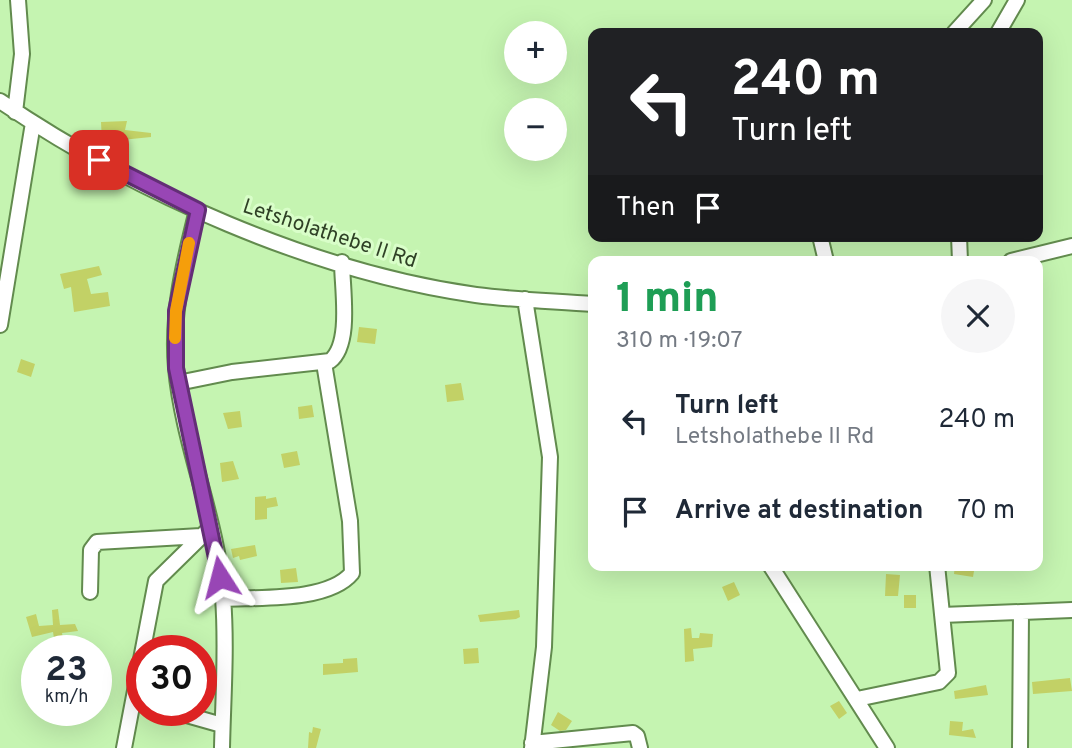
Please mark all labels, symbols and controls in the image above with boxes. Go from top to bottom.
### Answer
map controls [504,21,567,161]
button: + [504,21,567,84]
text: 240 m [731,51,880,113]
icon: left [616,56,707,147]
button: − [504,98,567,161]
text: Turn left [731,112,852,152]
pin [69,130,129,190]
icon: arrive [80,141,118,179]
icon: arrive [689,189,727,227]
text: Then [616,192,675,225]
street label: Letsholathebe II Rd [239,193,420,275]
text: 1 min [616,274,719,327]
button: close [941,279,1015,353]
text: 310 m · 19:07 [616,327,742,356]
text: Turn left [675,390,779,423]
icon: left [616,402,654,440]
text: 240 m [938,404,1015,437]
text: Letsholathebe II Rd [675,423,874,452]
icon: arrive [616,493,654,531]
text: Arrive at destination [675,495,923,528]
text: 70 m [957,495,1015,528]
position arrow [183,540,257,614]
speed limit sign: 30 [126,635,217,726]
text: 23 [45,649,88,693]
text: km/h [45,686,88,709]

